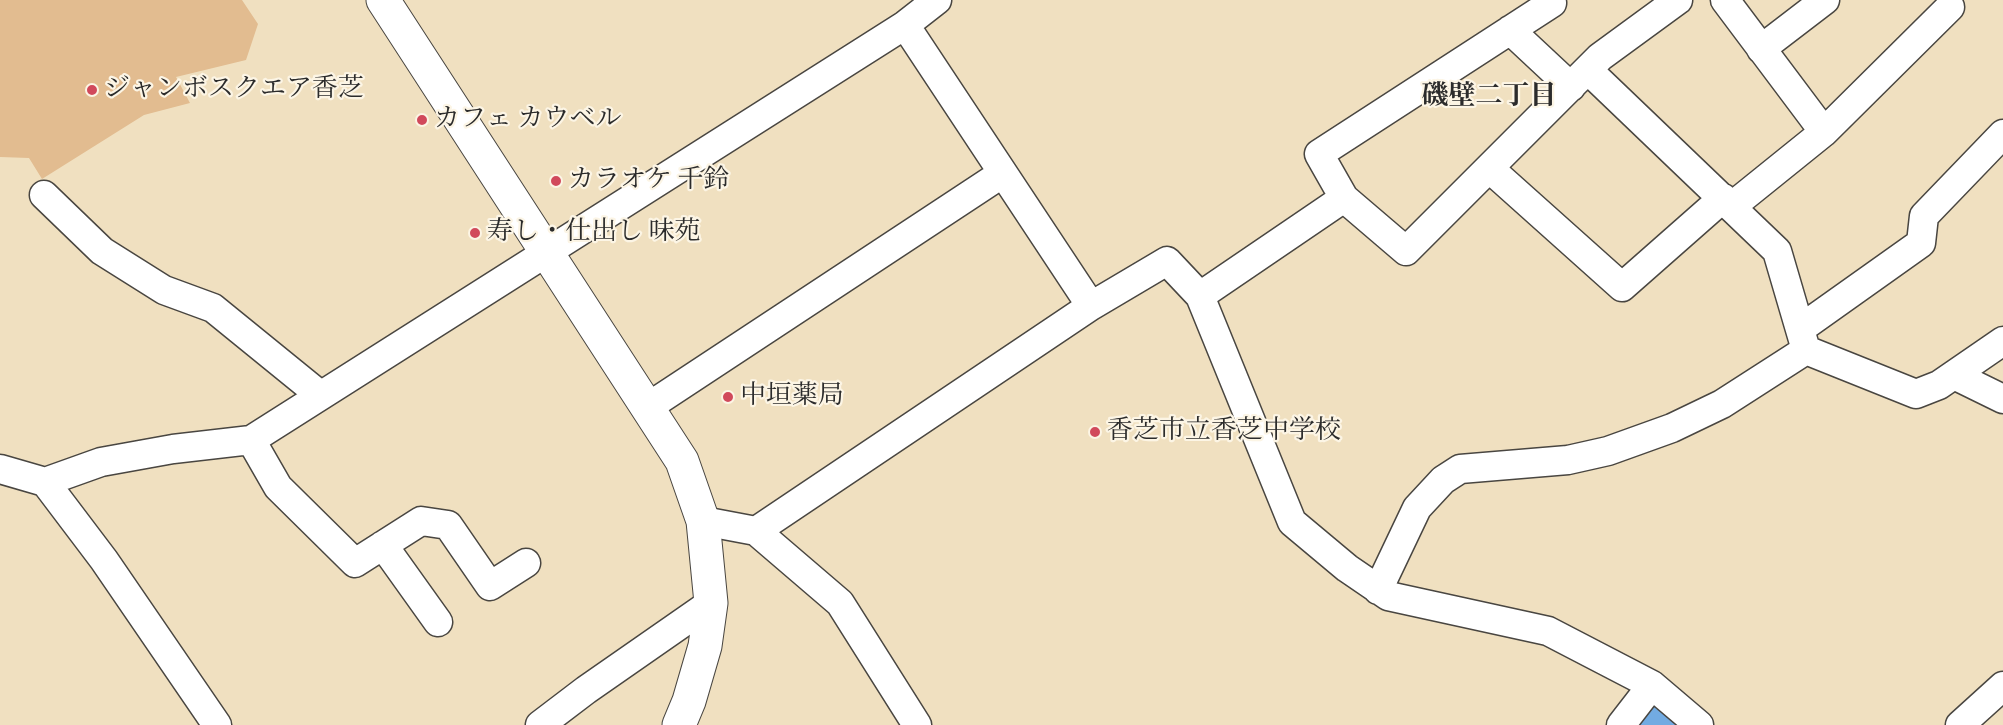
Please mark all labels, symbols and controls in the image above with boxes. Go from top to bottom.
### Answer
place label: ジャンボスクエア香芝 [104,74,364,106]
district label: 磯壁二丁目 [1422,82,1556,114]
marker: ジャンボスクエア香芝 [85,83,99,97]
place label: カフェ カウベル [434,104,621,136]
marker: カフェ カウベル [415,113,429,127]
place label: カラオケ 千鈴 [568,165,729,197]
marker: カラオケ 千鈴 [549,174,563,188]
place label: 寿し・仕出し 味苑 [487,217,700,249]
marker: 寿し・仕出し 味苑 [468,226,482,240]
place label: 中垣薬局 [740,381,844,413]
marker: 中垣薬局 [721,390,735,404]
place label: 香芝市立香芝中学校 [1107,416,1341,448]
marker: 香芝市立香芝中学校 [1088,425,1102,439]

